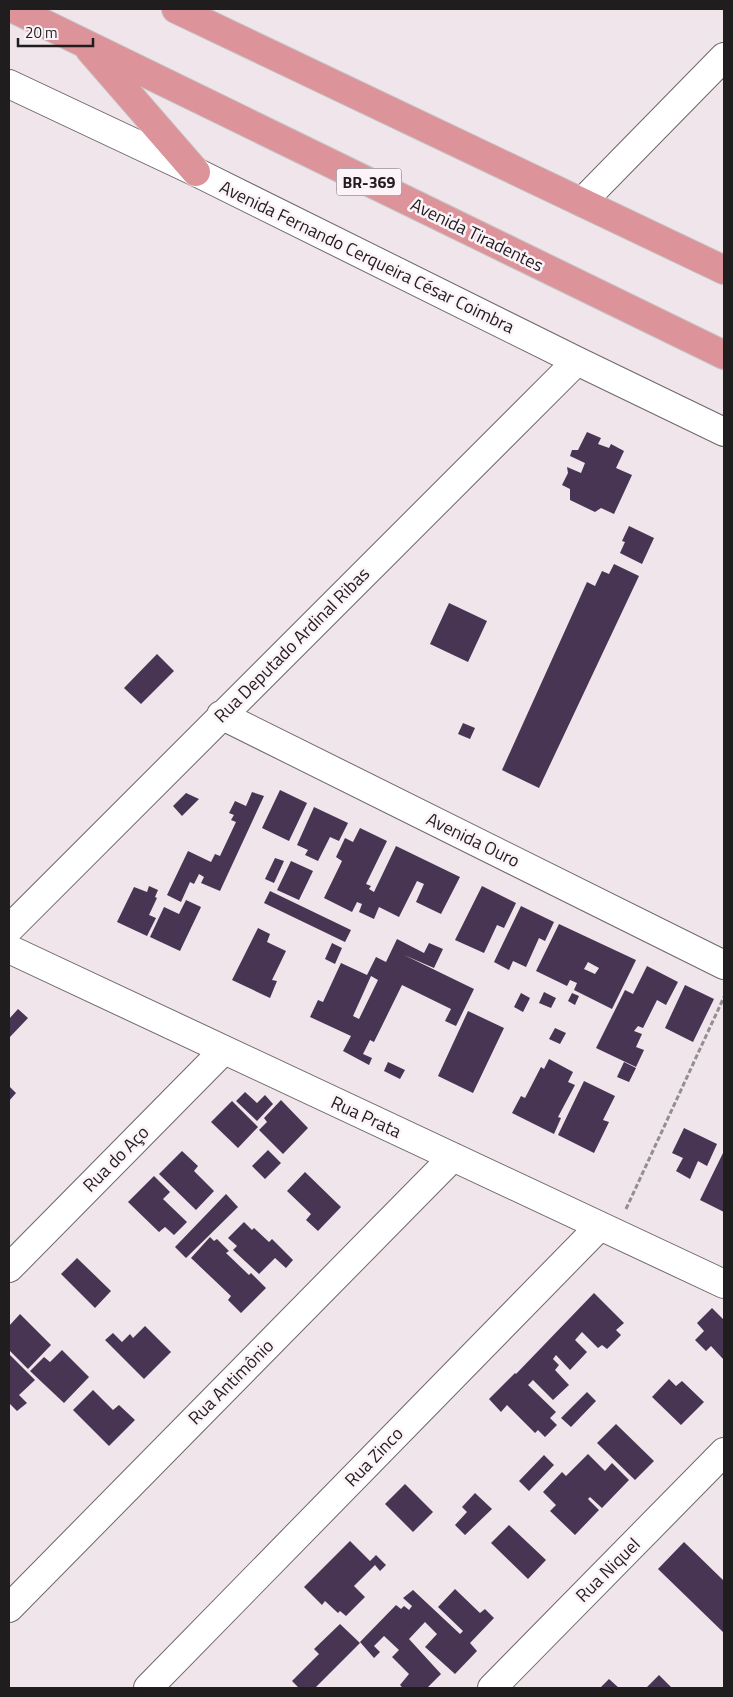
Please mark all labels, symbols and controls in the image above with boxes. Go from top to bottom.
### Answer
scale bar [18,15,92,47]
text: 20 m [25,21,58,44]
road number: BR-369 [336,168,402,196]
street label: Avenida Fernando Cerqueira César Coimbra [215,173,519,340]
street label: Avenida Tiradentes [406,191,548,278]
street label: Rua Deputado Ardinal Ribas [208,561,376,729]
street label: Avenida Ouro [422,805,525,874]
street label: Rua Prata [327,1088,406,1145]
street label: Rua do Aço [76,1119,155,1198]
street label: Rua Antimônio [182,1333,280,1431]
street label: Rua Zinco [338,1421,409,1493]
street label: Rua Niquel [569,1531,646,1608]

